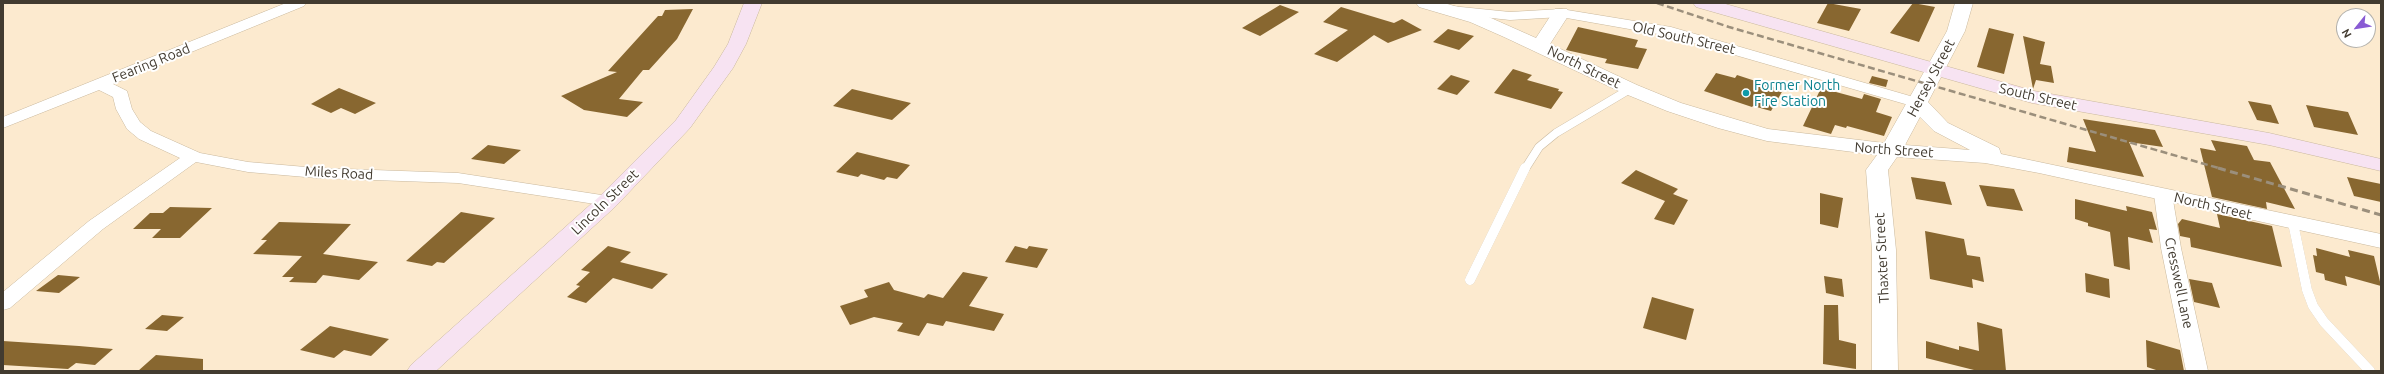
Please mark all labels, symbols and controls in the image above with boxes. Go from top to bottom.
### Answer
north arrow [2336,8,2376,48]
street label: Old South Street [1631,18,1737,58]
text: N [2339,27,2354,40]
street label: Hersey Street [1903,36,1959,120]
street label: Fearing Road [110,40,192,86]
street label: North Street [1545,42,1623,92]
place label: Former North Fire Station [1754,77,1840,110]
street label: South Street [1997,80,2079,114]
marker: Former North Fire Station [1741,88,1751,98]
street label: North Street [1854,139,1934,161]
street label: Miles Road [304,163,374,183]
street label: Lincoln Street [568,166,642,238]
street label: North Street [2172,189,2254,223]
street label: Thaxter Street [1871,212,1893,304]
street label: Cresswell Lane [2161,236,2197,330]

